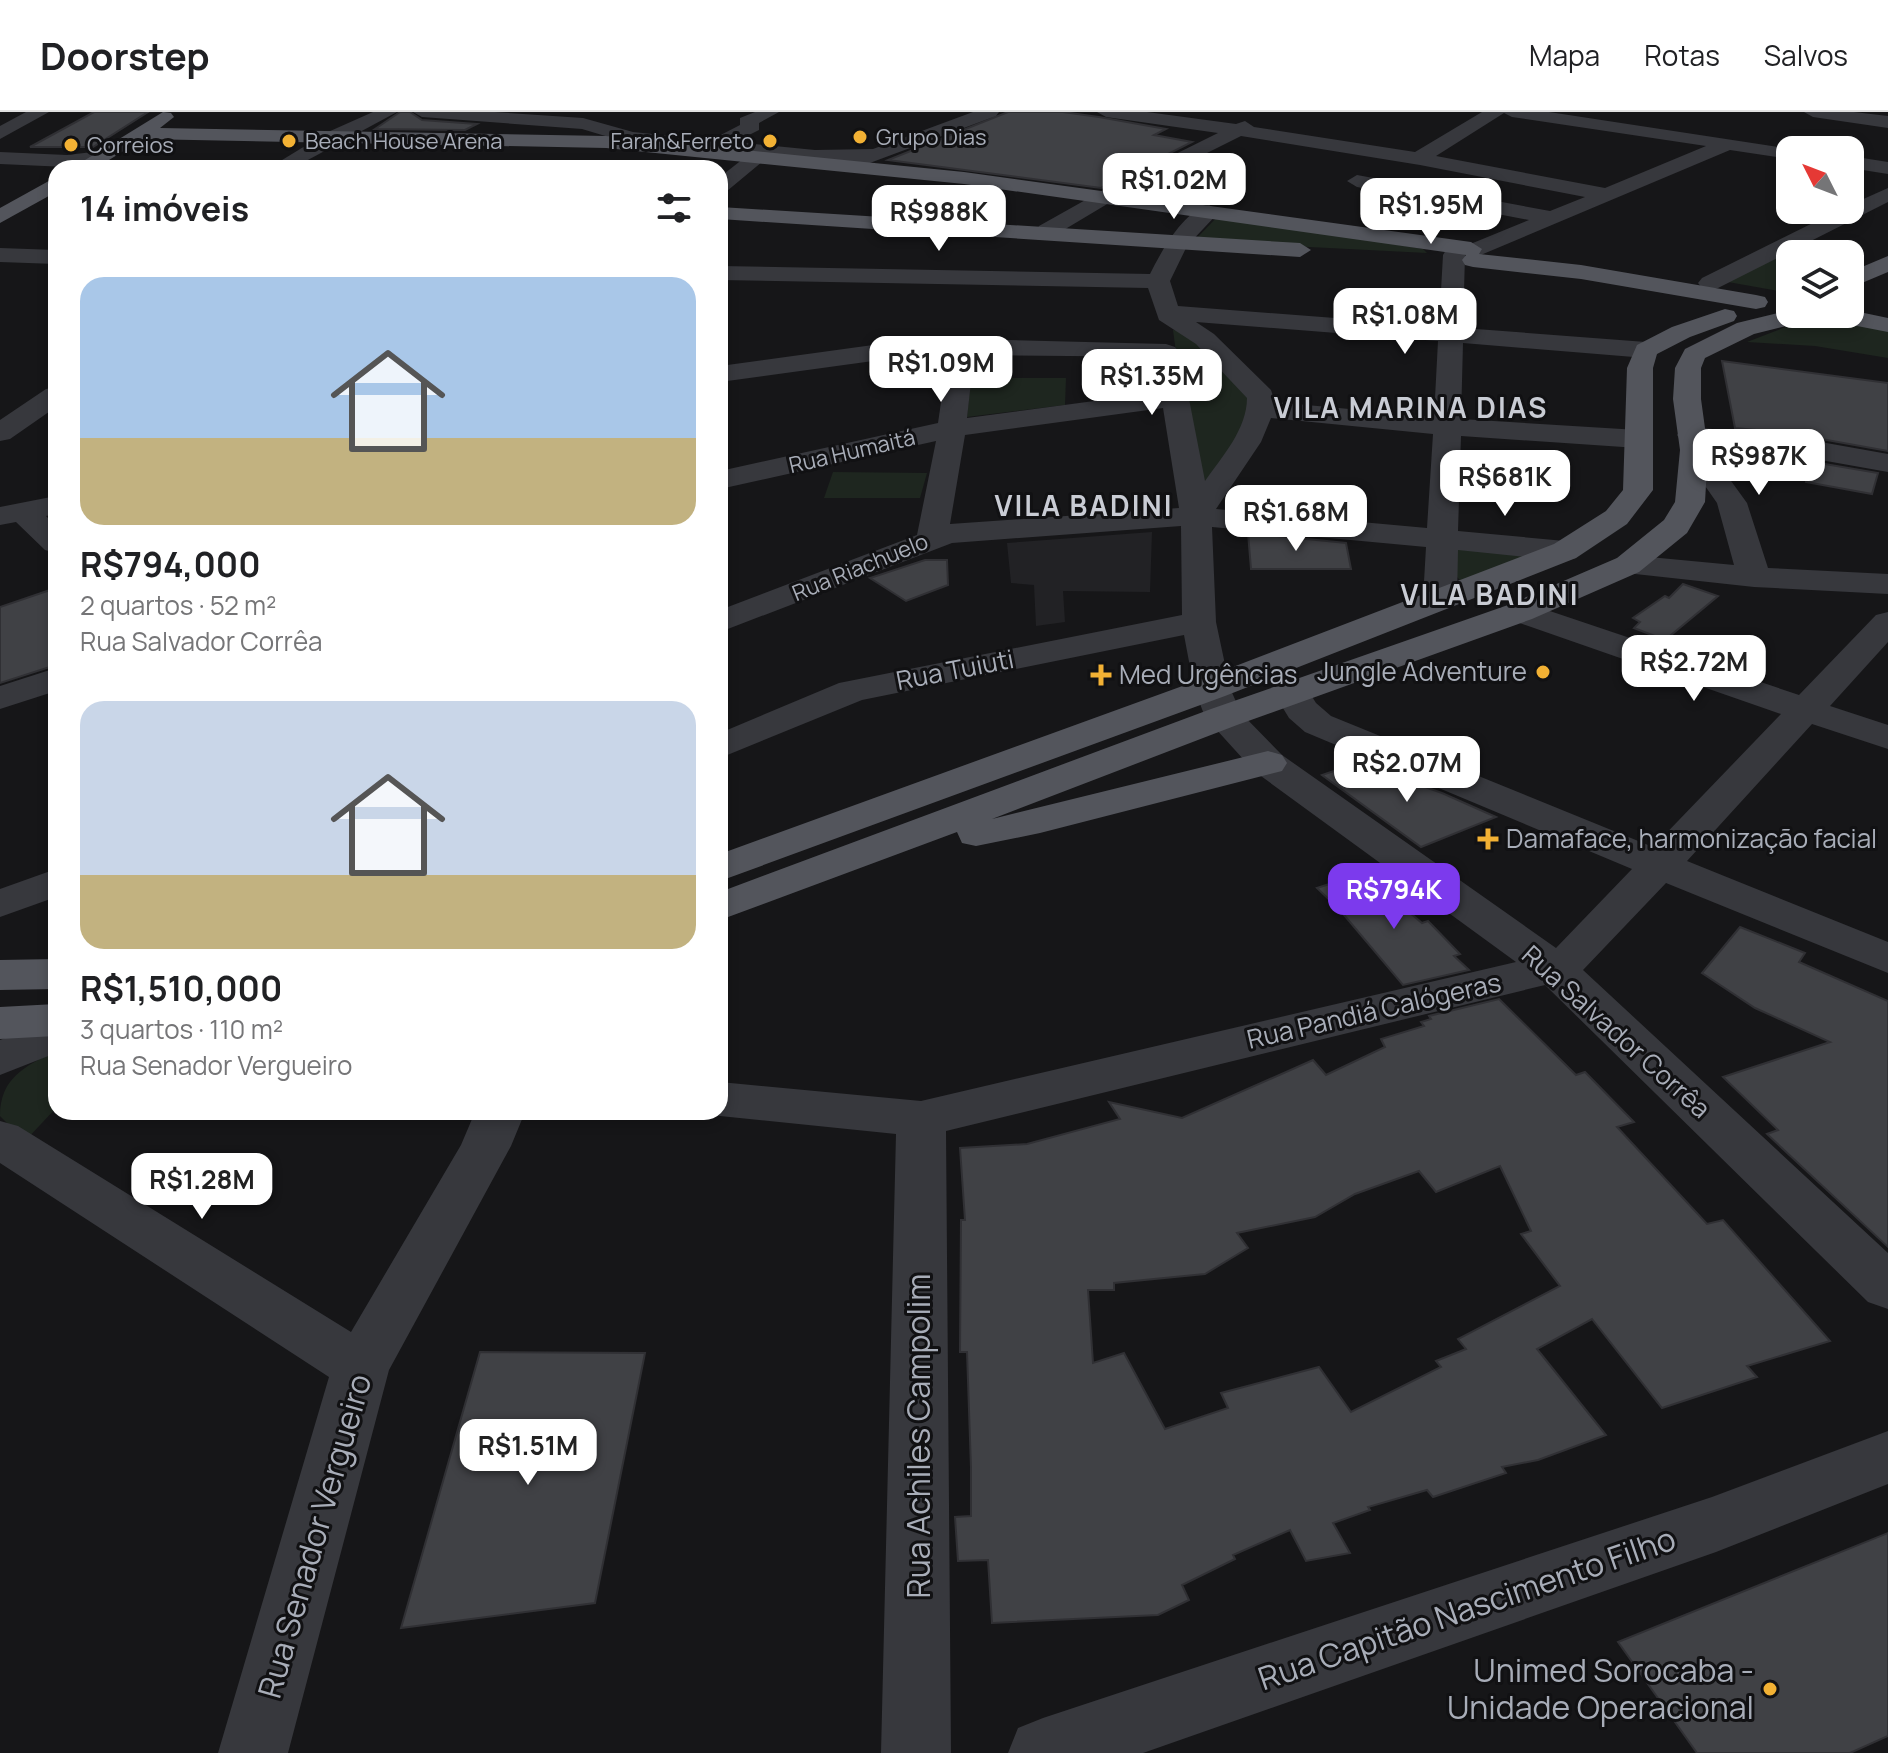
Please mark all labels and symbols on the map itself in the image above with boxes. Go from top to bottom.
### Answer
place label: Grupo Dias [876,122,987,152]
place label: Beach House Arena [305,126,502,156]
place label: Farah&Ferreto [611,126,754,156]
marker: Grupo Dias [851,128,869,146]
place label: Correios [87,130,174,160]
marker: Beach House Arena [280,132,298,150]
marker: Farah&Ferreto [761,132,779,150]
marker: Correios [62,136,80,154]
north arrow [1776,136,1864,224]
pin: R$1.02M [1100,153,1248,221]
pin: R$1.95M [1357,178,1505,246]
pin: R$988K [874,185,1004,253]
pin: R$1.08M [1331,288,1479,356]
pin: R$1.09M [867,336,1015,404]
pin: R$1.35M [1078,349,1226,417]
district label: VILA MARINA DIAS [1274,388,1548,426]
street label: Rua Humaitá [786,422,918,480]
pin: R$987K [1694,429,1824,497]
pin: R$681K [1440,450,1570,518]
pin: R$1.68M [1222,485,1370,553]
district label: VILA BADINI [995,486,1173,524]
street label: Rua Riachuelo [788,526,932,608]
district label: VILA BADINI [1401,575,1579,613]
pin: R$2.72M [1620,635,1768,703]
street label: Rua Tuiuti [893,640,1017,698]
place label: Jungle Adventure [1317,653,1527,689]
place label: Med Urgências [1119,656,1297,692]
marker: Jungle Adventure [1534,663,1552,681]
marker: Med Urgências [1090,664,1112,686]
pin: R$2.07M [1333,736,1481,804]
place label: Damaface, harmonização facial [1506,820,1877,856]
marker: Damaface, harmonização facial [1477,828,1499,850]
pin: R$794K [1329,863,1459,931]
street label: Rua Salvador Corrêa [1515,937,1719,1126]
street label: Rua Pandiá Calógeras [1243,963,1504,1057]
pin: R$1.28M [128,1153,276,1221]
street label: Rua Achiles Campolim [896,1274,940,1598]
street label: Rua Senador Vergueiro [247,1369,381,1703]
pin: R$1.51M [454,1419,602,1487]
street label: Rua Capitão Nascimento Filho [1252,1516,1681,1700]
place label: Unimed Sorocaba - Unidade Operacional [1447,1648,1754,1729]
marker: Unimed Sorocaba - Unidade Operacional [1761,1680,1779,1698]

